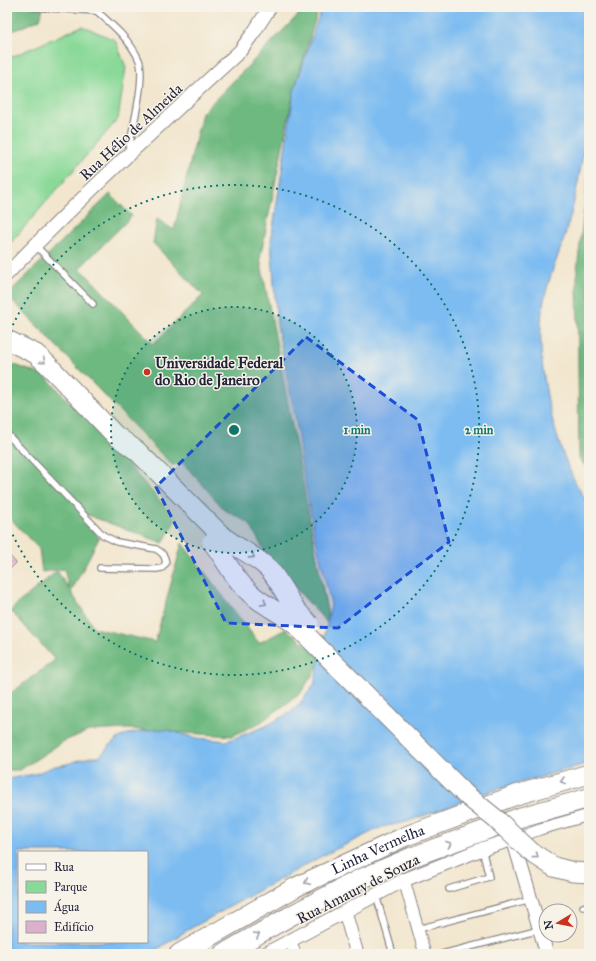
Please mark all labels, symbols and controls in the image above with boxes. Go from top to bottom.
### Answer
street label: Rua Hélio de Almeida [76,79,187,184]
place label: Universidade Federal do Rio de Janeiro [155,354,284,390]
one-way arrow [39,356,46,363]
marker: Universidade Federal do Rio de Janeiro [142,367,152,377]
centre of rings [227,423,241,437]
text: 1 min [343,423,371,437]
text: 2 min [465,423,494,437]
one-way arrow [248,551,255,559]
one-way arrow [260,598,267,605]
one-way arrow [559,776,566,785]
street label: Linha Vermelha [329,821,428,878]
one-way arrow [445,840,452,848]
street label: Rua Amaury de Souza [294,850,423,928]
legend [18,851,148,943]
one-way arrow [531,851,538,858]
text: Rua [54,860,75,874]
one-way arrow [304,877,311,885]
text: Parque [54,880,87,895]
text: Água [53,899,80,915]
north arrow [538,903,578,943]
text: N [541,918,556,930]
text: Edifício [54,920,94,934]
one-way arrow [253,932,260,939]

